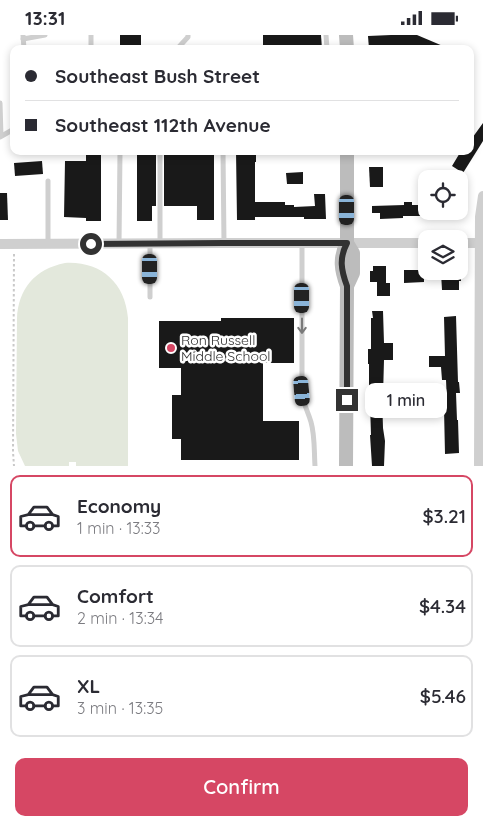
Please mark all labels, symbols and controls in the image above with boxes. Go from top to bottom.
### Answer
text: 13:31 [25,6,65,30]
text: Southeast Bush Street [55,64,260,88]
text: Southeast 112th Avenue [55,113,271,137]
map controls [418,170,468,280]
button: locate [418,170,468,220]
car [339,195,354,225]
button: layers [418,230,468,280]
route start [80,233,102,255]
car [142,254,157,284]
car [294,283,309,313]
one-way arrow [297,318,307,334]
place label: Ron Russell Middle School [181,331,271,365]
marker: Ron Russell Middle School [165,342,177,354]
car [293,375,310,407]
callout: 1 min [364,383,447,417]
route end [336,389,358,411]
text: 1 min [387,390,425,410]
icon: car [17,494,62,539]
text: Economy [77,494,161,518]
text: $3.21 [422,504,466,528]
text: 1 min · 13:33 [77,518,160,538]
icon: car [17,584,62,629]
text: Comfort [77,584,154,608]
text: $4.34 [419,594,466,618]
text: 2 min · 13:34 [77,608,163,628]
icon: car [17,674,62,719]
text: XL [77,674,100,698]
text: $5.46 [420,684,466,708]
text: 3 min · 13:35 [77,698,163,718]
button: Confirm [15,758,468,816]

